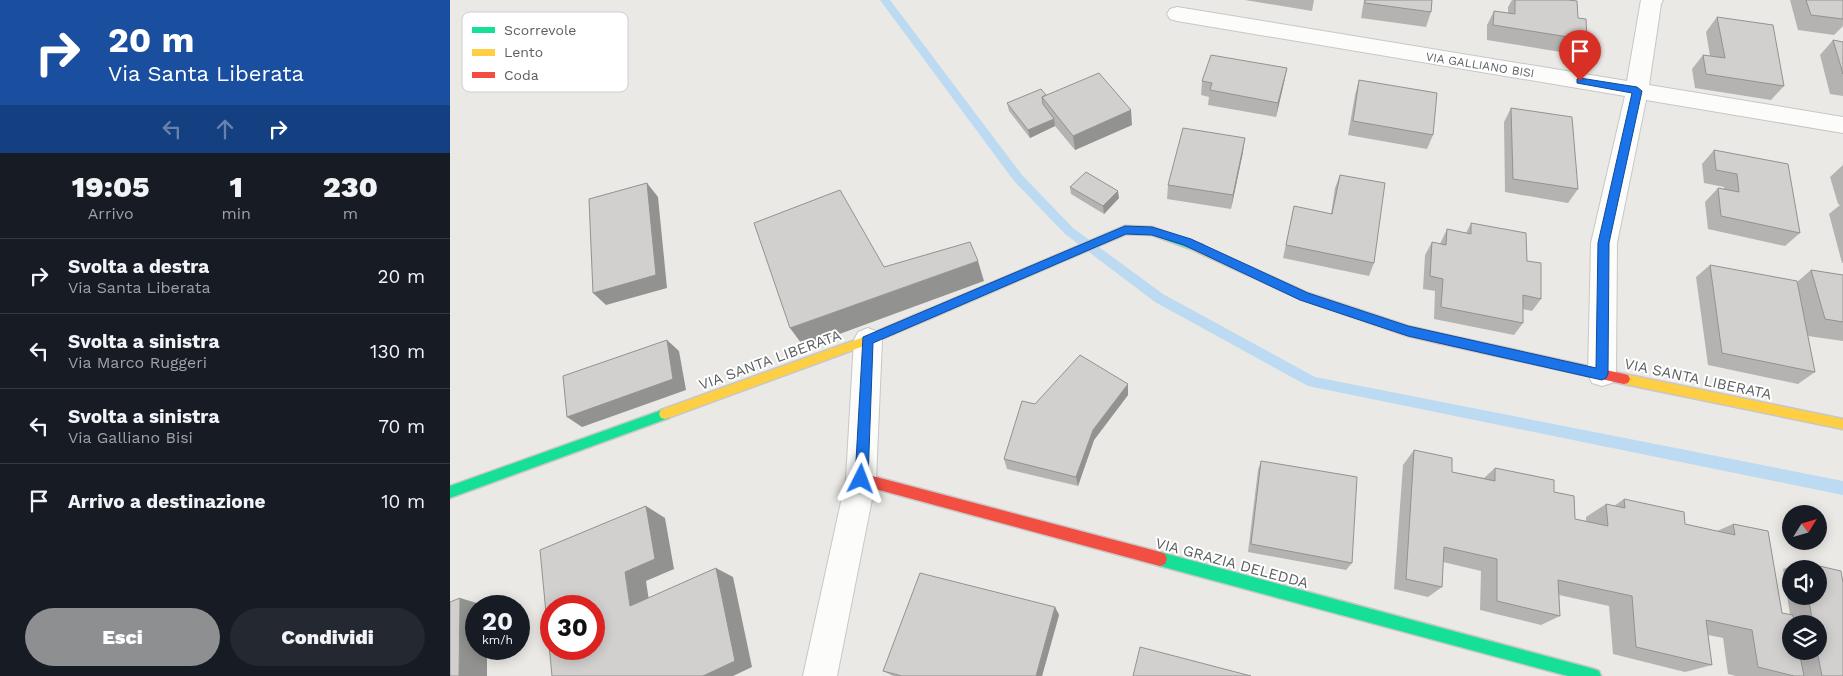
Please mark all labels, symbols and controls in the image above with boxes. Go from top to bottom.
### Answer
legend [462,12,628,92]
text: 20 m [108,19,194,61]
icon: right [25,20,90,85]
text: Scorrevole [504,22,576,38]
pin [1559,30,1601,81]
icon: arrive [1566,37,1594,65]
text: Lento [504,44,543,60]
street label: VIA GALLIANO BISI [1425,49,1535,81]
text: Via Santa Liberata [108,61,304,86]
text: Coda [504,67,539,83]
icon: left [158,115,186,143]
icon: ahead [211,115,239,143]
icon: right [264,115,292,143]
text: 19:05 [72,169,150,204]
text: 1 [229,169,243,204]
text: 230 [323,169,378,204]
text: Arrivo [88,204,134,223]
text: min [221,204,251,223]
text: m [343,204,358,223]
text: Svolta a destra [68,255,209,278]
icon: right [25,262,53,290]
text: 20 m [378,265,425,288]
text: Via Santa Liberata [68,278,210,297]
street label: VIA SANTA LIBERATA [696,326,844,394]
text: Svolta a sinistra [68,330,219,353]
icon: left [25,337,53,365]
text: 130 m [370,340,425,363]
text: Via Marco Ruggeri [68,353,207,372]
street label: VIA SANTA LIBERATA [1623,355,1773,403]
text: Svolta a sinistra [68,405,219,428]
icon: left [25,412,53,440]
text: 70 m [378,415,425,438]
text: Via Galliano Bisi [68,428,193,447]
position arrow [834,452,886,504]
icon: arrive [25,487,53,515]
text: Arrivo a destinazione [68,490,265,513]
text: 10 m [381,490,425,513]
north arrow [1782,505,1828,550]
map controls [1782,505,1827,660]
street label: VIA GRAZIA DELEDDA [1153,534,1311,592]
button: sound [1782,560,1827,605]
speed limit sign: 30 [540,595,605,660]
text: 20 [482,607,513,636]
button: Esci [25,608,220,666]
button: Condividi [230,608,425,666]
button: layers [1782,615,1827,660]
text: km/h [482,633,513,647]

